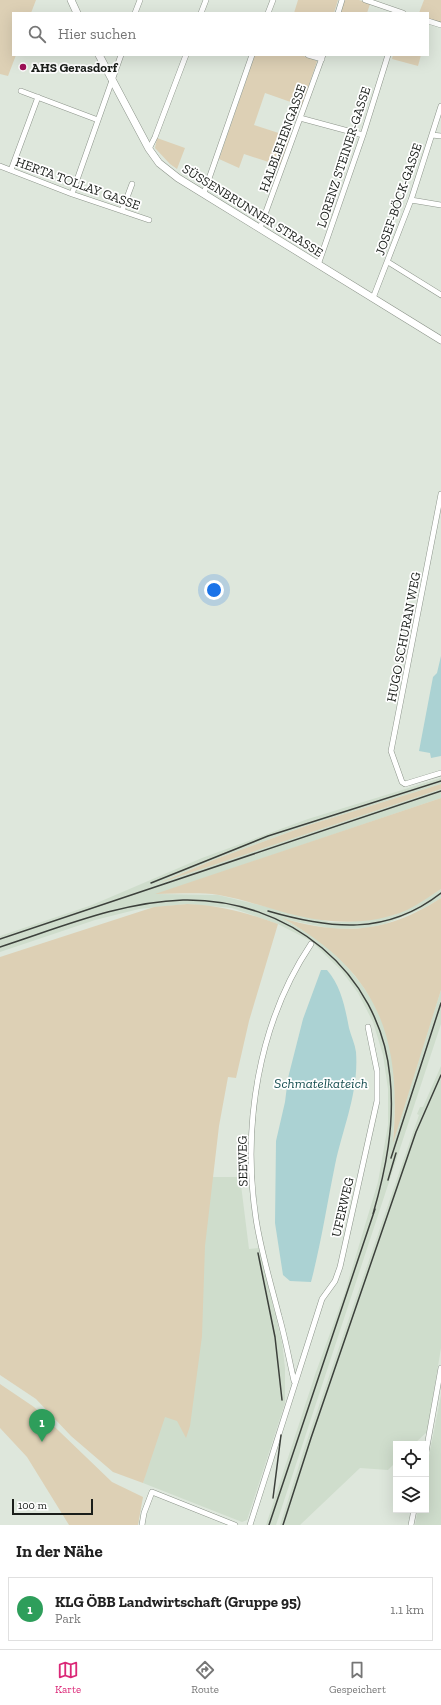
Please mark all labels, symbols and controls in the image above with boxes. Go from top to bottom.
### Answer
search box [12,12,429,56]
icon: search [26,23,48,45]
text: Hier suchen [58,25,136,43]
place label: AHS Gerasdorf [31,60,119,75]
marker: AHS Gerasdorf [18,62,28,72]
street label: HALBLEHENGASSE [256,82,309,194]
street label: LORENZ STEINER-GASSE [314,84,373,230]
street label: JOSEF-BÖCK-GASSE [372,141,425,257]
street label: HERTA TOLLAY GASSE [13,154,143,213]
street label: SÜSSENBRUNNER STRASSE [180,161,326,260]
street label: HUGO SCHURAN WEG [384,571,423,703]
your location [204,580,224,600]
water label: Schmatelkateich [274,1075,368,1092]
street label: SEEWEG [235,1135,250,1187]
street label: UFERWEG [328,1176,357,1238]
pin: 1 [29,1409,55,1442]
map controls [393,1441,429,1513]
button: locate [393,1441,429,1477]
button: layers [393,1477,429,1513]
scale bar [12,1497,93,1516]
text: 100 m [18,1499,47,1512]
text: In der Nähe [16,1541,103,1561]
text: KLG ÖBB Landwirtschaft (Gruppe 95) [55,1593,301,1611]
text: 1 [27,1602,33,1617]
text: 1.1 km [390,1602,424,1617]
text: Park [55,1611,81,1626]
tab: Karte [55,1659,81,1696]
tab: Route [191,1659,219,1696]
tab: Gespeichert [329,1659,386,1696]

